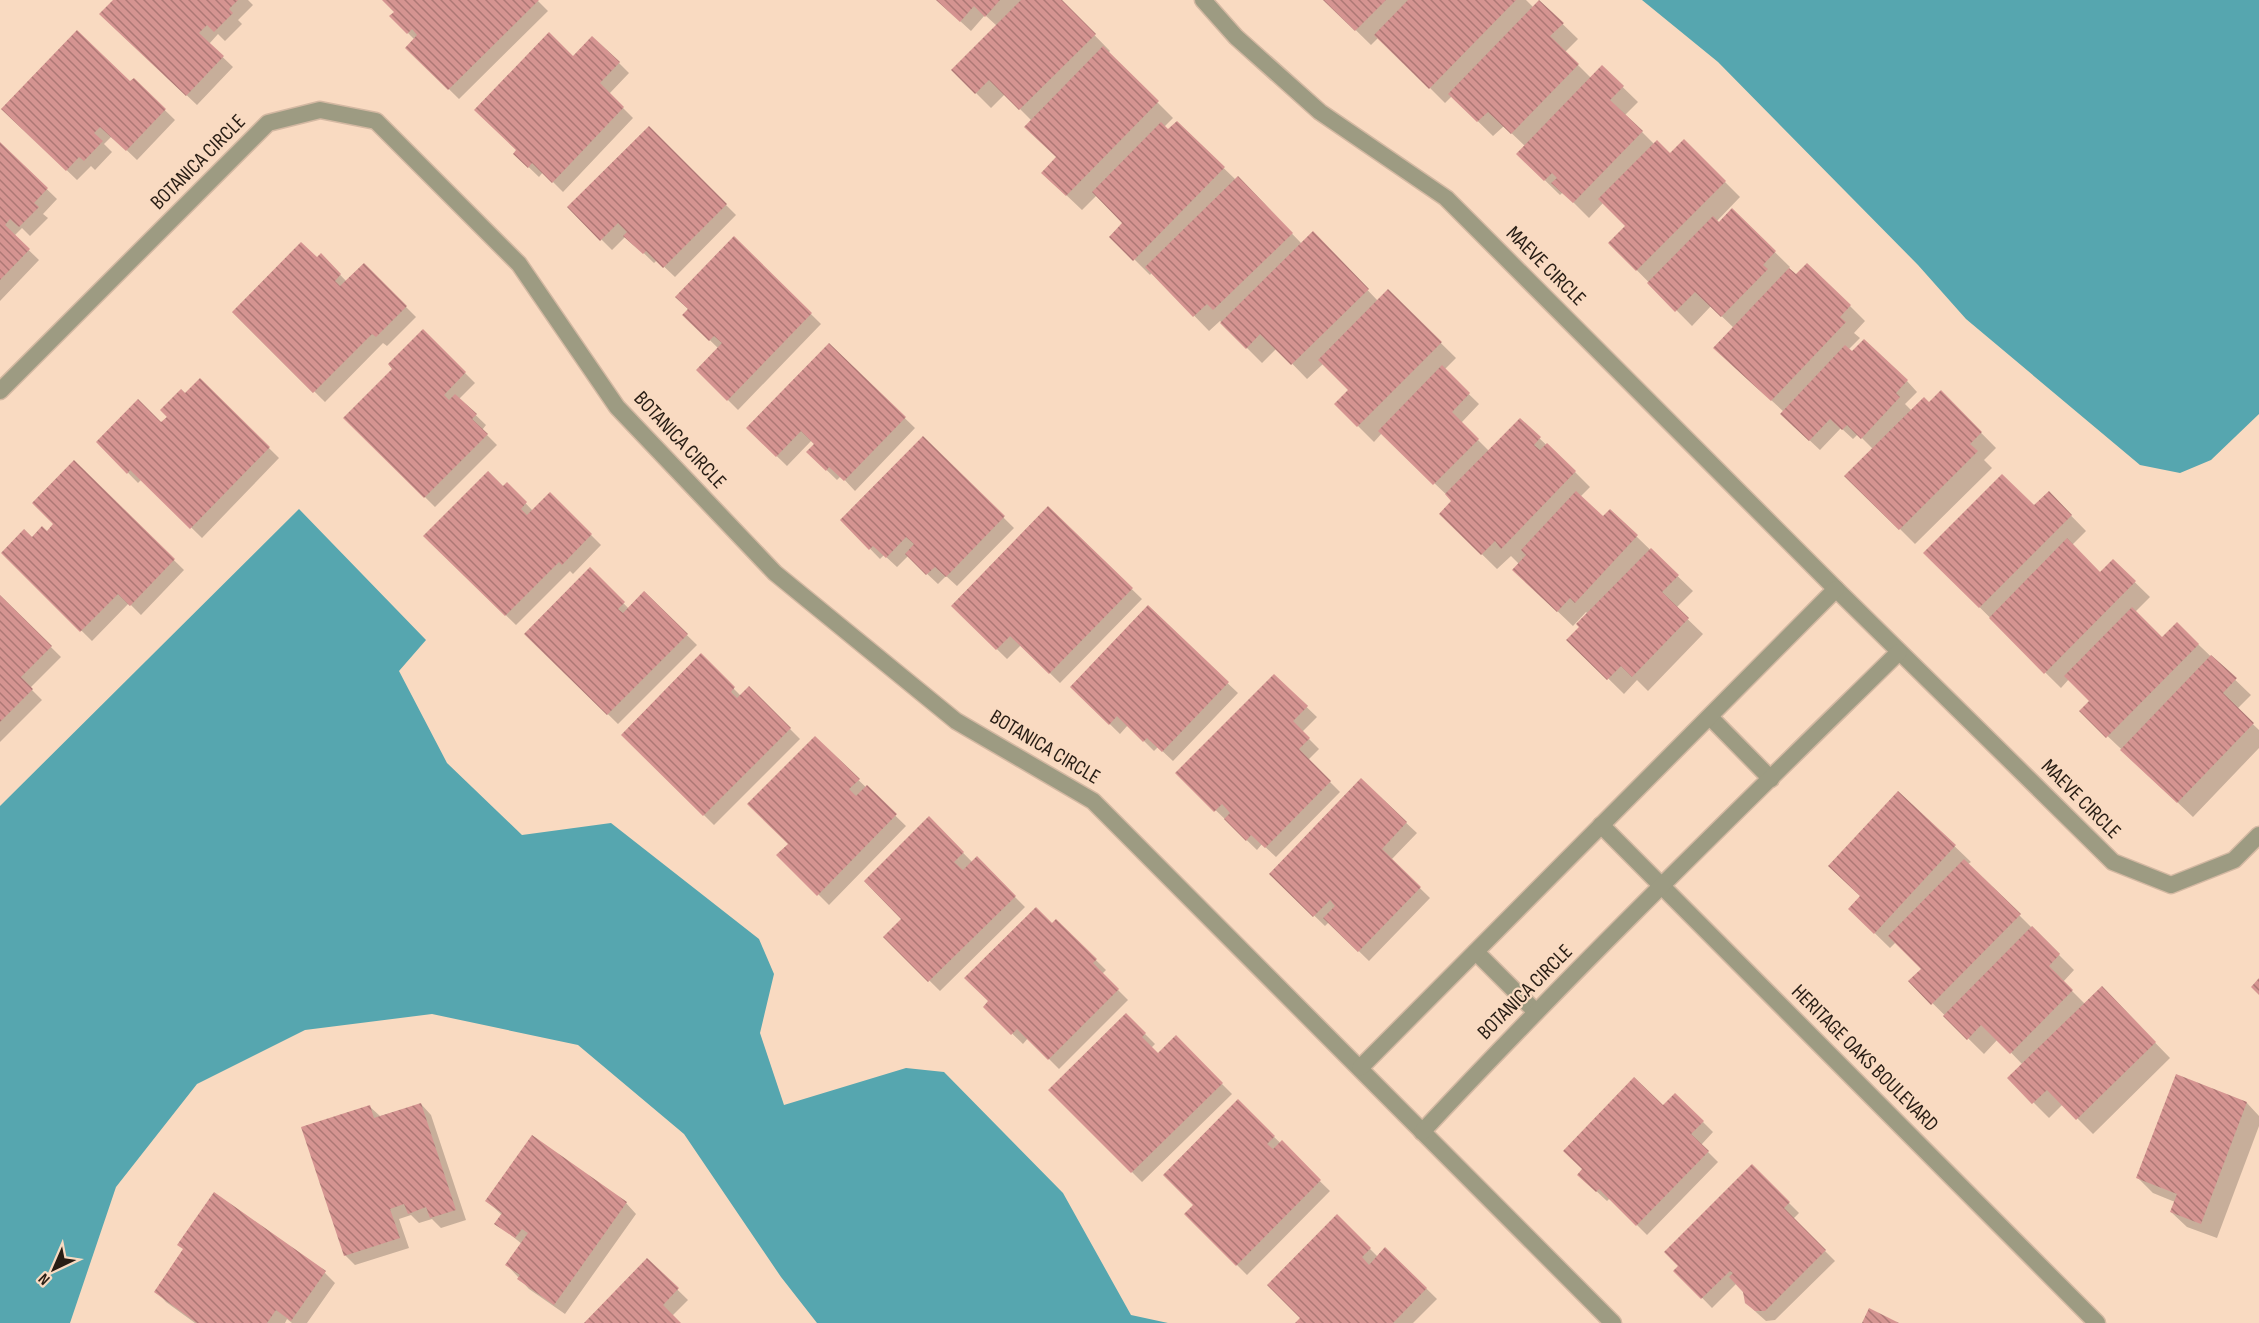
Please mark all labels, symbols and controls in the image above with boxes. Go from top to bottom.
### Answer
street label: BOTANICA CIRCLE [145,109,251,215]
street label: MAEVE CIRCLE [1501,221,1591,311]
street label: BOTANICA CIRCLE [629,386,731,494]
street label: BOTANICA CIRCLE [985,704,1105,790]
street label: MAEVE CIRCLE [2036,754,2126,844]
street label: BOTANICA CIRCLE [1472,939,1578,1045]
street label: HERITAGE OAKS BOULEVARD [1786,979,1944,1137]
north arrow [24,1239,84,1299]
text: N [35,1269,54,1289]

